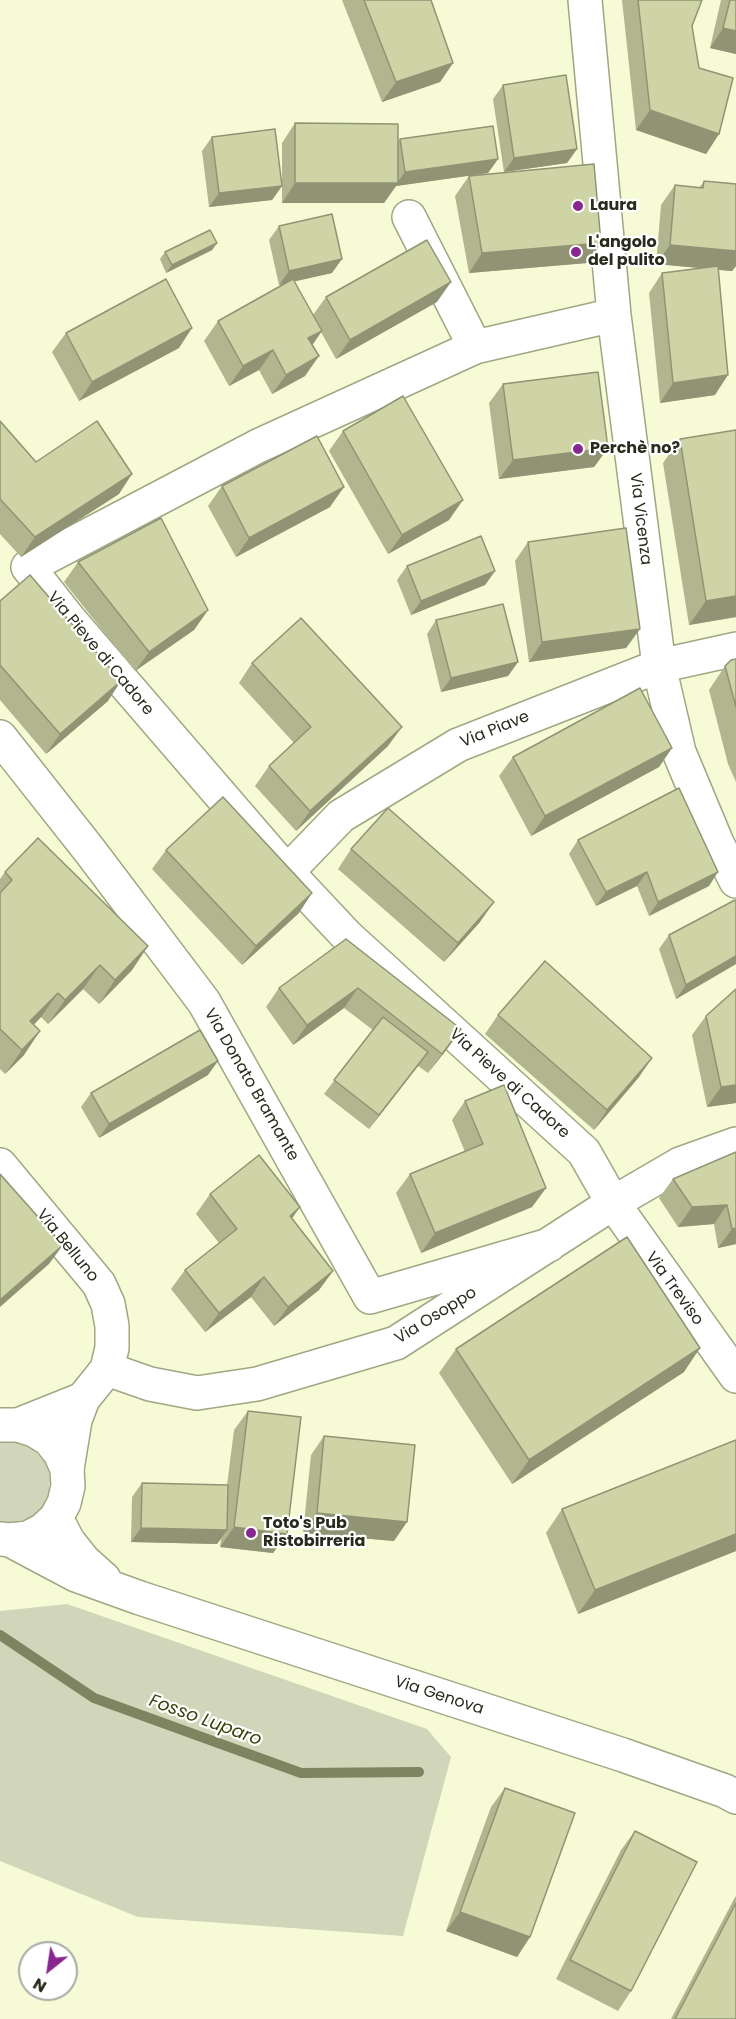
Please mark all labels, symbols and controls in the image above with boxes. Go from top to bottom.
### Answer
place label: Laura [590,196,637,216]
marker: Laura [571,199,585,213]
place label: L'angolo del pulito [588,233,665,271]
marker: L'angolo del pulito [569,245,583,259]
place label: Perchè no? [590,439,680,459]
marker: Perchè no? [571,442,585,456]
street label: Via Vicenza [625,472,655,566]
street label: Via Pieve di Cadore [43,588,157,720]
street label: Via Piave [458,707,532,753]
street label: Via Donato Bramante [200,1005,302,1165]
street label: Via Pieve di Cadore [445,1025,573,1143]
street label: Via Belluno [32,1206,102,1286]
street label: Via Treviso [641,1249,707,1329]
street label: Via Osoppo [392,1283,480,1349]
place label: Toto's Pub Ristobirreria [263,1514,365,1552]
marker: Toto's Pub Ristobirreria [244,1526,258,1540]
street label: Via Genova [392,1673,486,1719]
water label: Fosso Luparo [146,1691,264,1751]
north arrow [18,1941,78,2001]
text: N [29,1972,51,1998]

